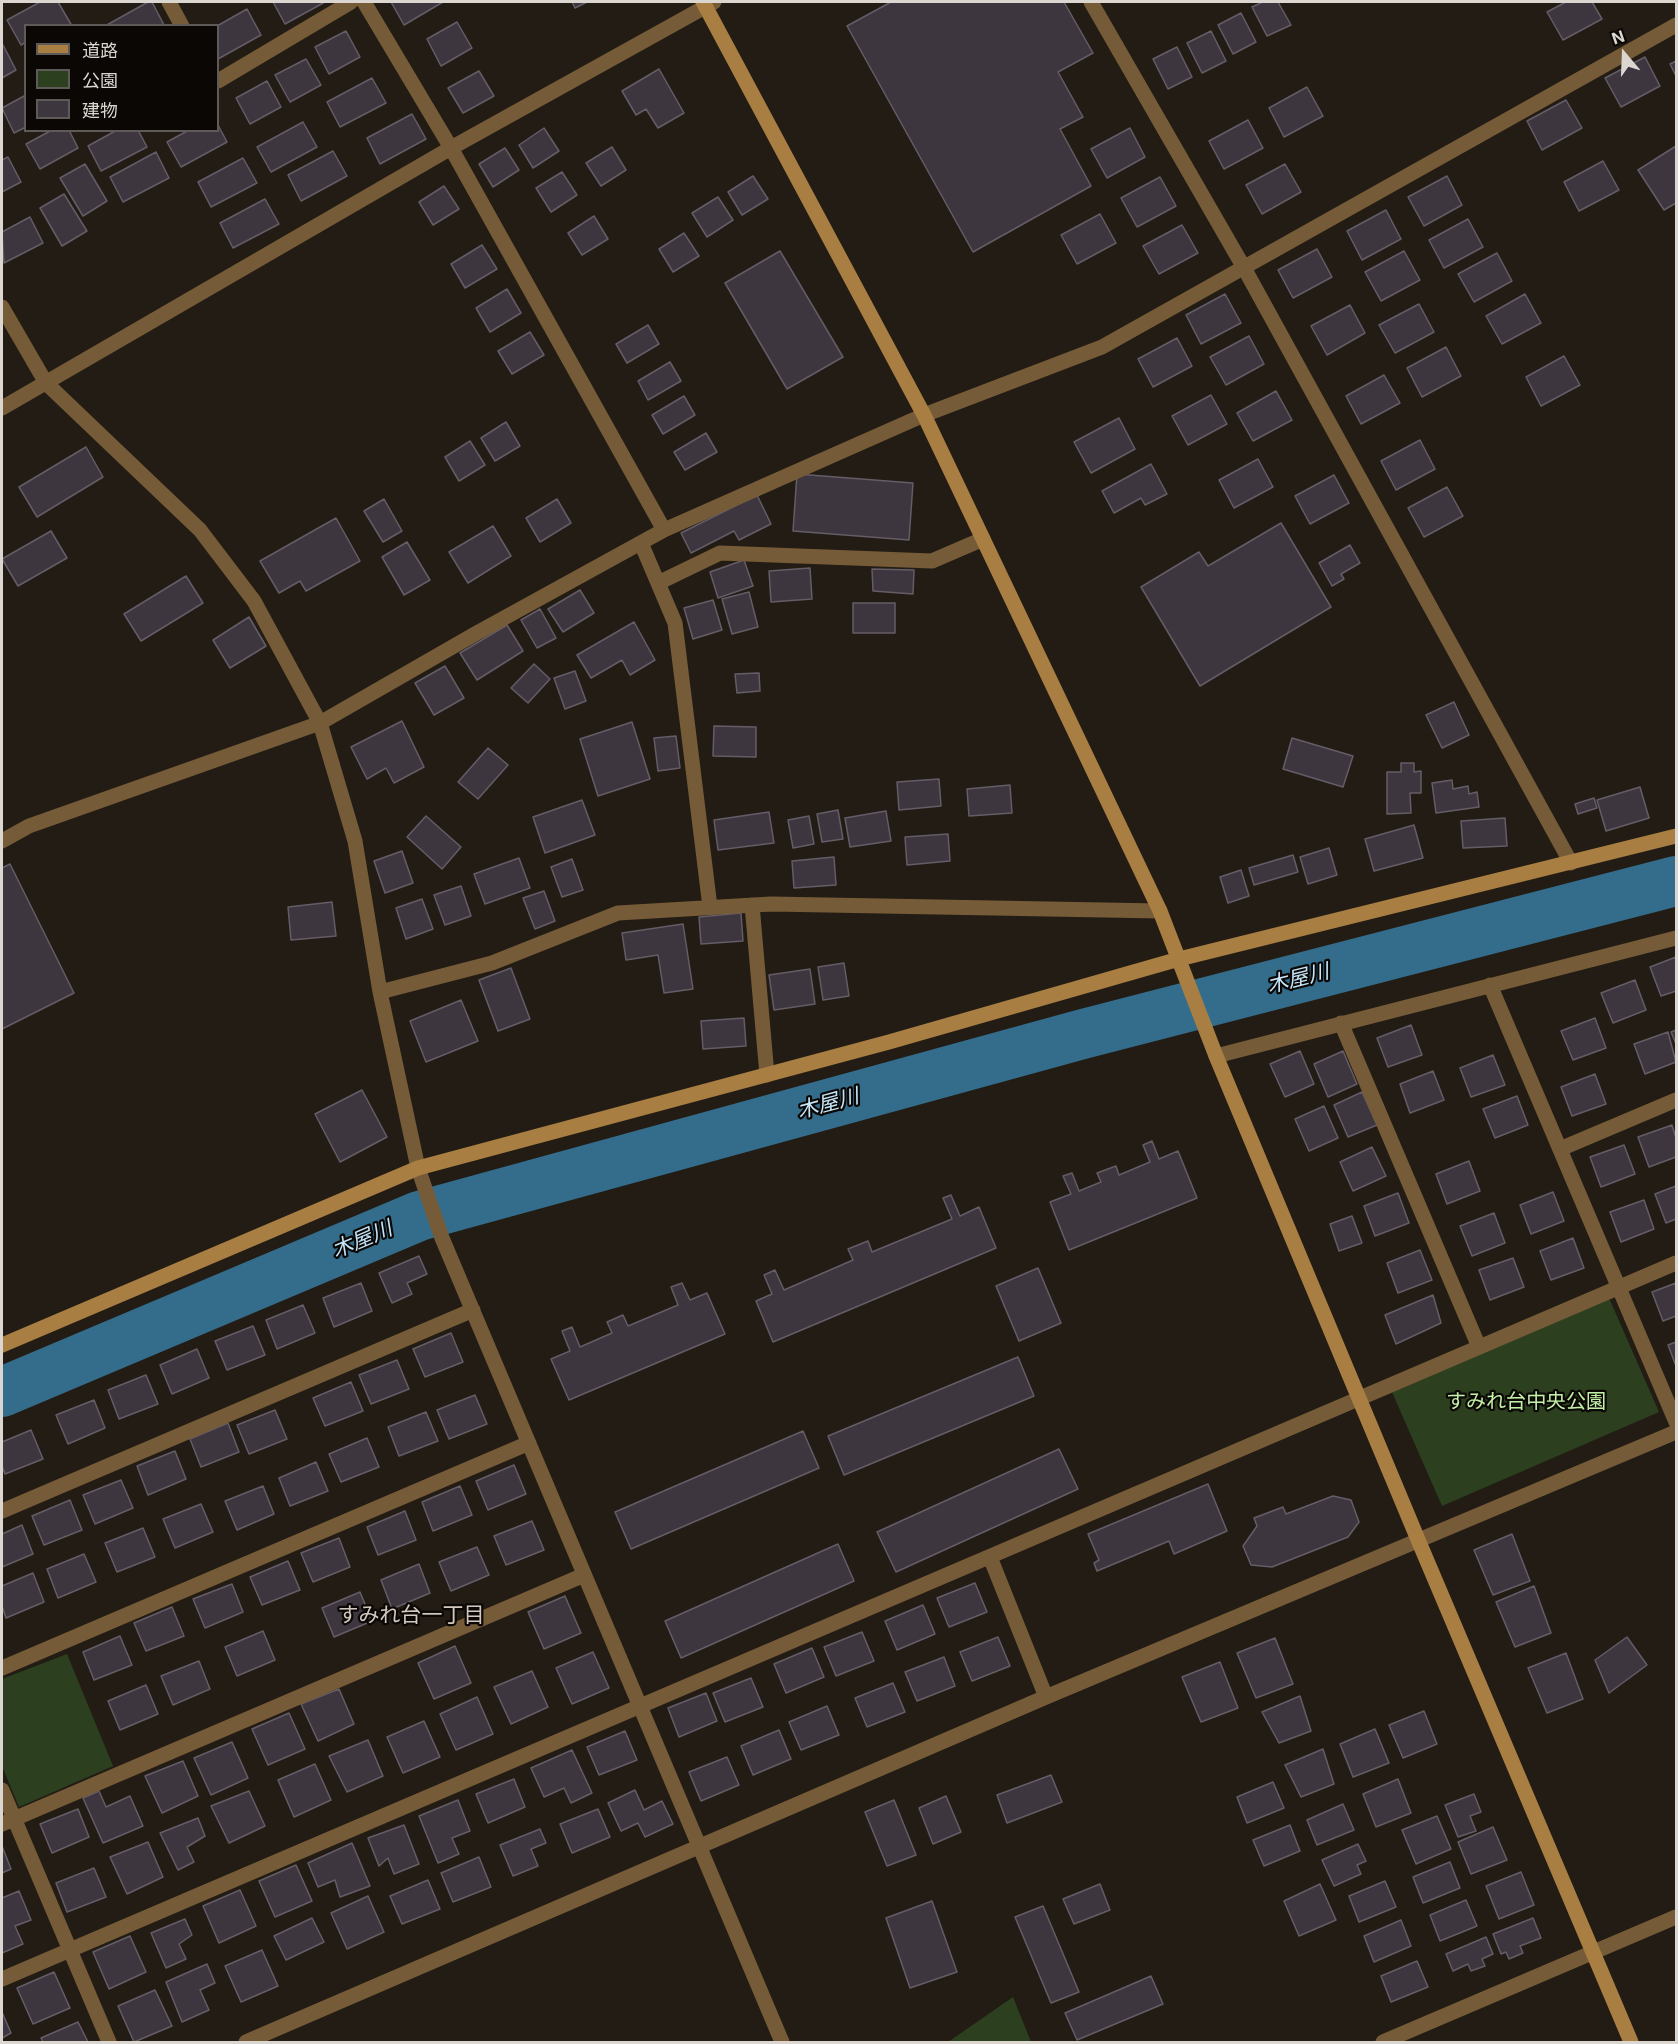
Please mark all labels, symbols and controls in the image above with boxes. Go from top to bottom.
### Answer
legend [24,24,219,132]
north arrow [1594,24,1654,84]
text: N [1609,26,1627,48]
text: 道路 [82,40,118,61]
text: 公園 [82,70,118,91]
text: 建物 [82,100,118,121]
water label: 木屋川 [1264,959,1332,999]
water label: 木屋川 [794,1084,862,1124]
water label: 木屋川 [328,1216,396,1264]
park label: すみれ台中央公園 [1446,1390,1606,1414]
district label: すみれ台一丁目 [338,1603,484,1629]

